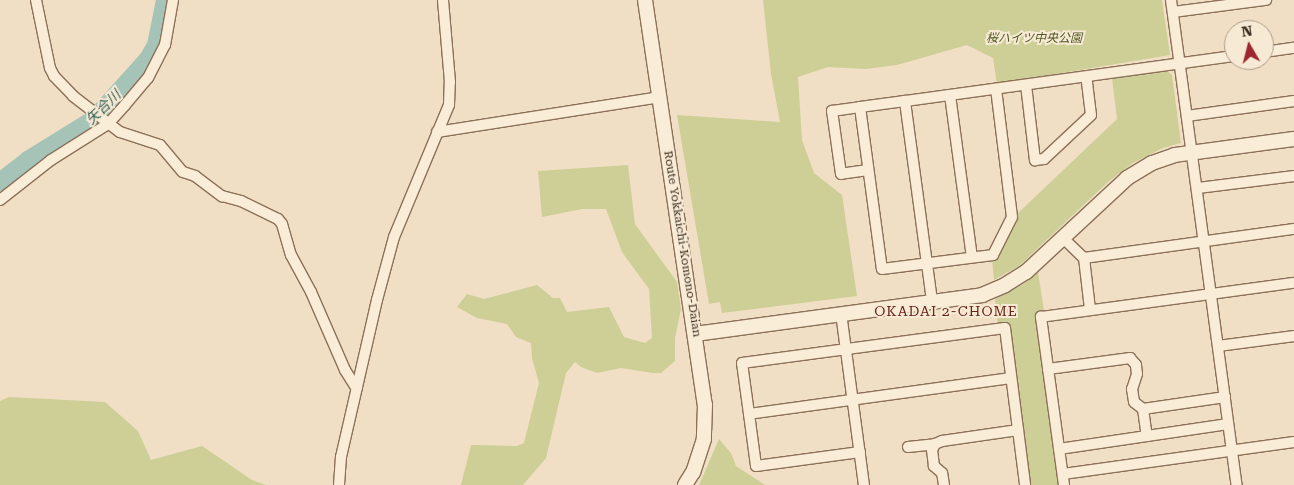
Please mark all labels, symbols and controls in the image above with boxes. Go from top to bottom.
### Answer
north arrow [1224,20,1274,70]
text: N [1241,22,1254,40]
park label: 桜ハイツ中央公園 [986,32,1082,46]
water label: 矢合川 [82,86,124,128]
street label: Route Yokkaichi-Komono-Daian [660,150,704,338]
district label: OKADAI 2-CHOME [872,303,1020,319]

